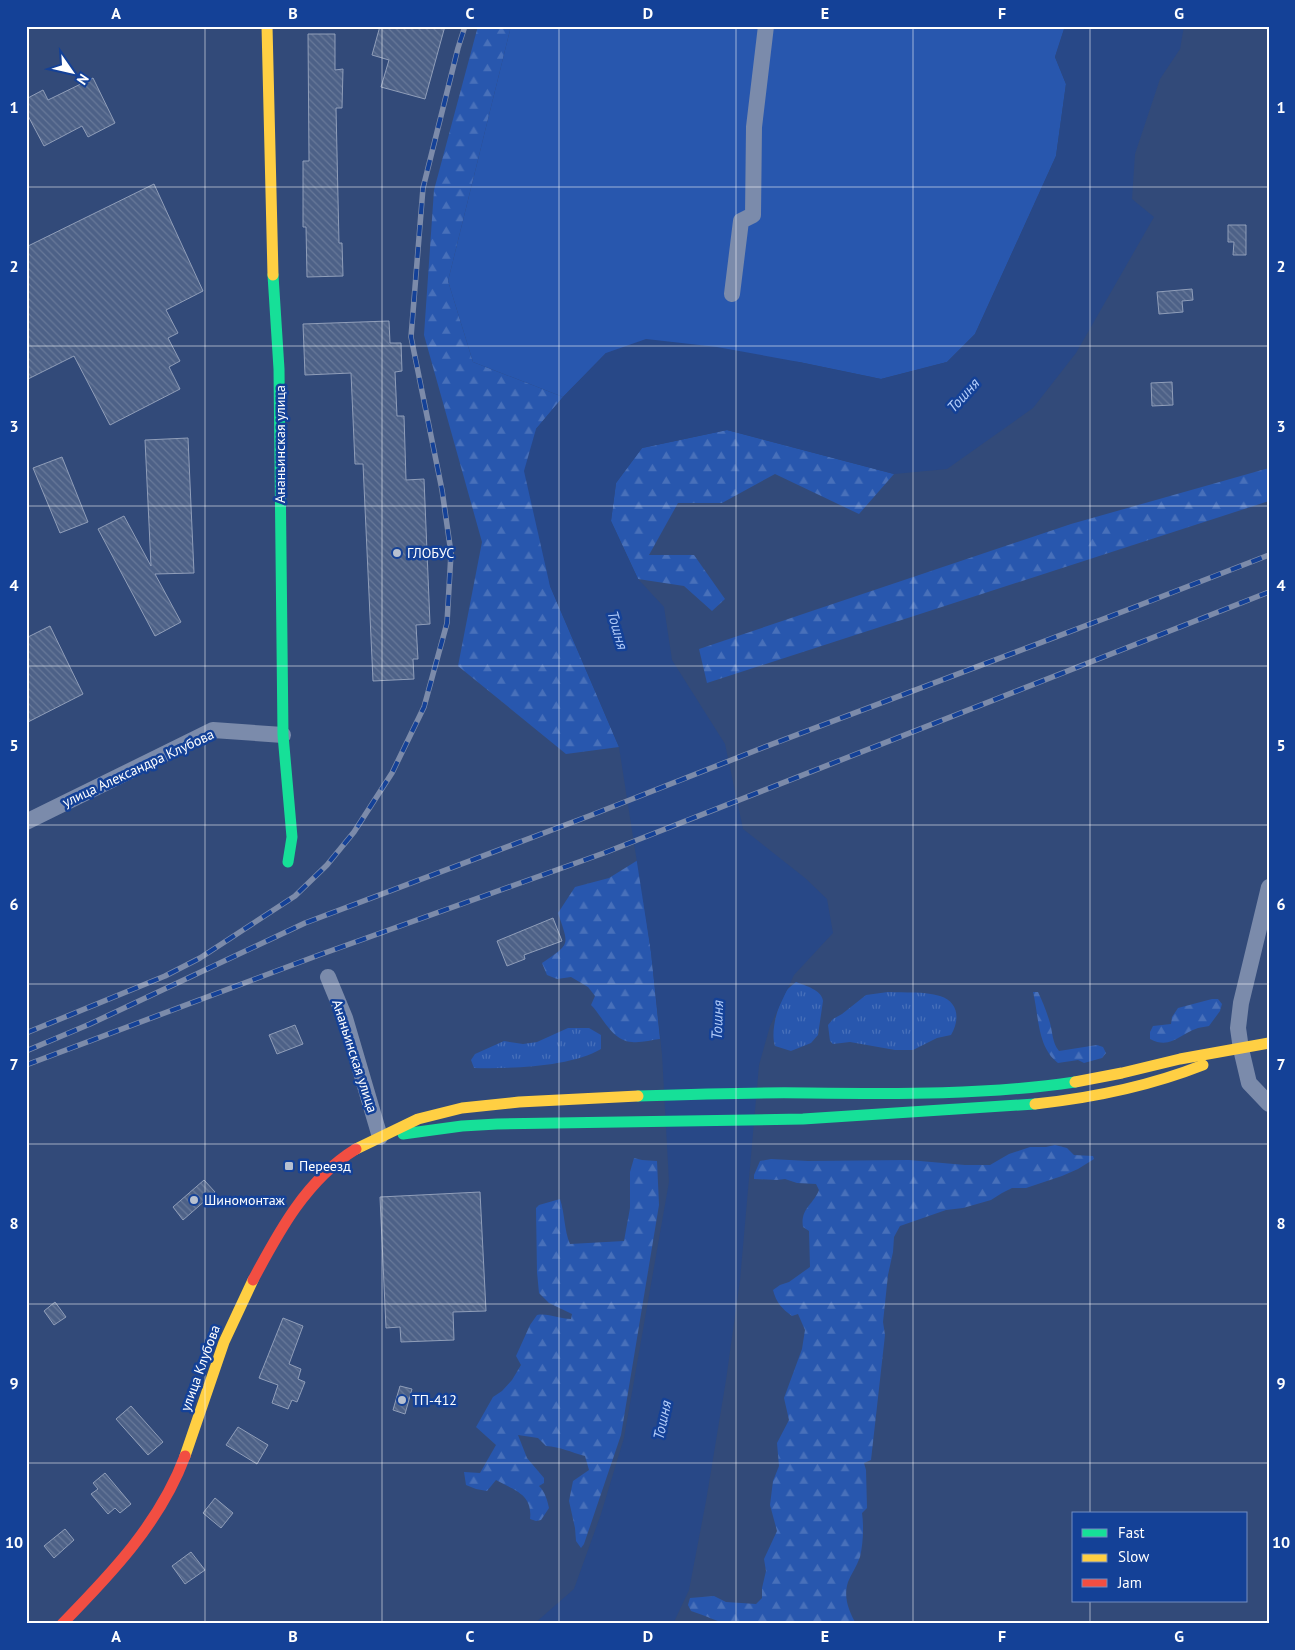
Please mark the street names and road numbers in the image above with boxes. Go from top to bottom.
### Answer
street label: Ананьинская улица [271,385,289,503]
street label: улица Александра Клубова [59,725,217,811]
street label: Ананьинская улица [328,997,382,1115]
street label: улица Клубова [176,1322,224,1414]

